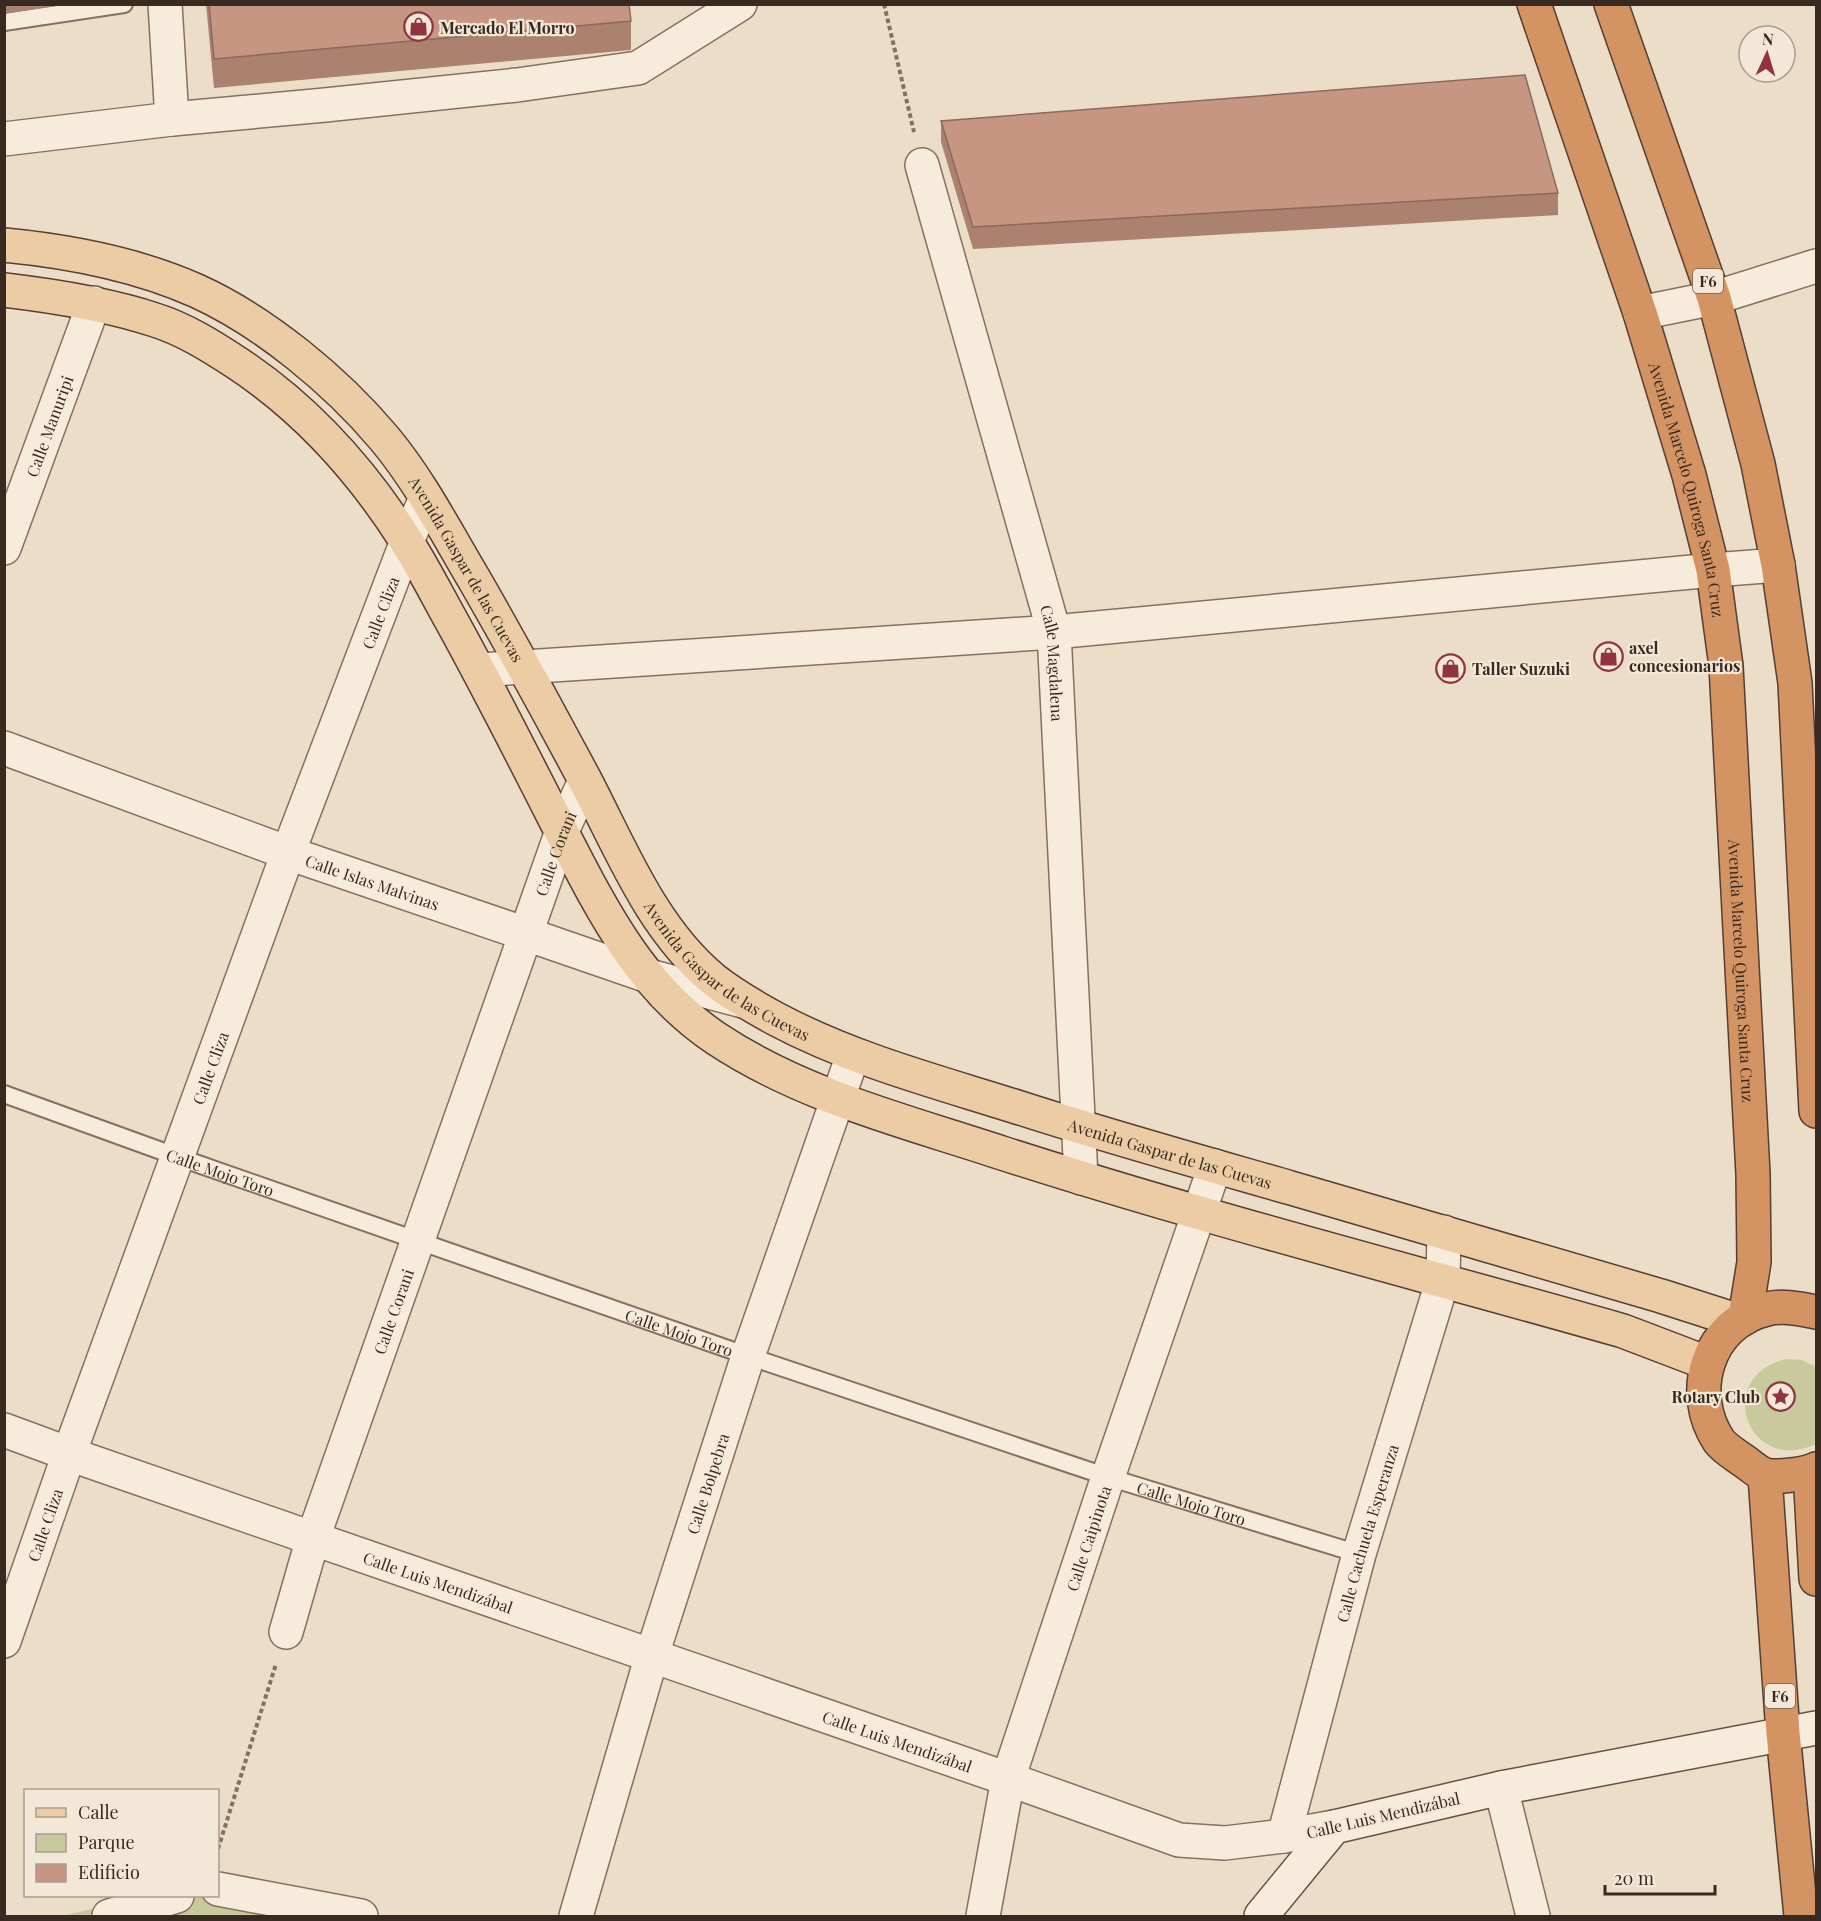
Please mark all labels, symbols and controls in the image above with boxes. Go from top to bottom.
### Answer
shop icon: Mercado El Morro [403,11,435,43]
place label: Mercado El Morro [440,17,574,38]
north arrow [1737,24,1797,84]
text: N [1762,28,1775,49]
road number: F6 [1693,269,1723,293]
street label: Avenida Marcelo Quiroga Santa Cruz [1645,359,1730,619]
street label: Calle Manuripi [21,372,77,480]
street label: Avenida Gaspar de las Cuevas [404,471,529,665]
street label: Calle Cliza [356,573,403,652]
street label: Calle Magdalena [1036,602,1069,722]
place label: axel concesionarios [1629,637,1740,676]
shop icon: axel concesionarios [1592,640,1624,672]
shop icon: Taller Suzuki [1435,652,1467,684]
place label: Taller Suzuki [1472,658,1570,679]
street label: Calle Corani [530,807,581,899]
street label: Avenida Marcelo Quiroga Santa Cruz [1725,838,1760,1103]
street label: Calle Islas Malvinas [303,849,442,914]
street label: Avenida Gaspar de las Cuevas [640,896,813,1045]
street label: Calle Cliza [187,1029,233,1107]
street label: Avenida Gaspar de las Cuevas [1065,1113,1275,1193]
street label: Calle Mojo Toro [164,1143,277,1200]
street label: Calle Corani [368,1266,418,1357]
street label: Calle Mojo Toro [623,1304,736,1361]
place icon: Rotary Club [1765,1380,1797,1412]
place label: Rotary Club [1672,1386,1760,1407]
street label: Calle Bolpebra [681,1430,733,1537]
street label: Calle Cachuela Esperanza [1331,1441,1402,1624]
street label: Calle Mojo Toro [1135,1476,1249,1529]
street label: Calle Caipinota [1061,1483,1115,1594]
street label: Calle Cliza [22,1485,67,1564]
street label: Calle Luis Mendizábal [361,1546,516,1618]
road number: F6 [1765,1684,1795,1708]
street label: Calle Luis Mendizábal [820,1705,976,1777]
street label: Calle Luis Mendizábal [1304,1787,1462,1843]
legend [24,1789,219,1897]
text: Calle [78,1800,119,1824]
text: Parque [78,1830,135,1854]
scale bar [1605,1858,1714,1896]
text: Edificio [78,1860,140,1884]
text: 20 m [1614,1866,1654,1890]

